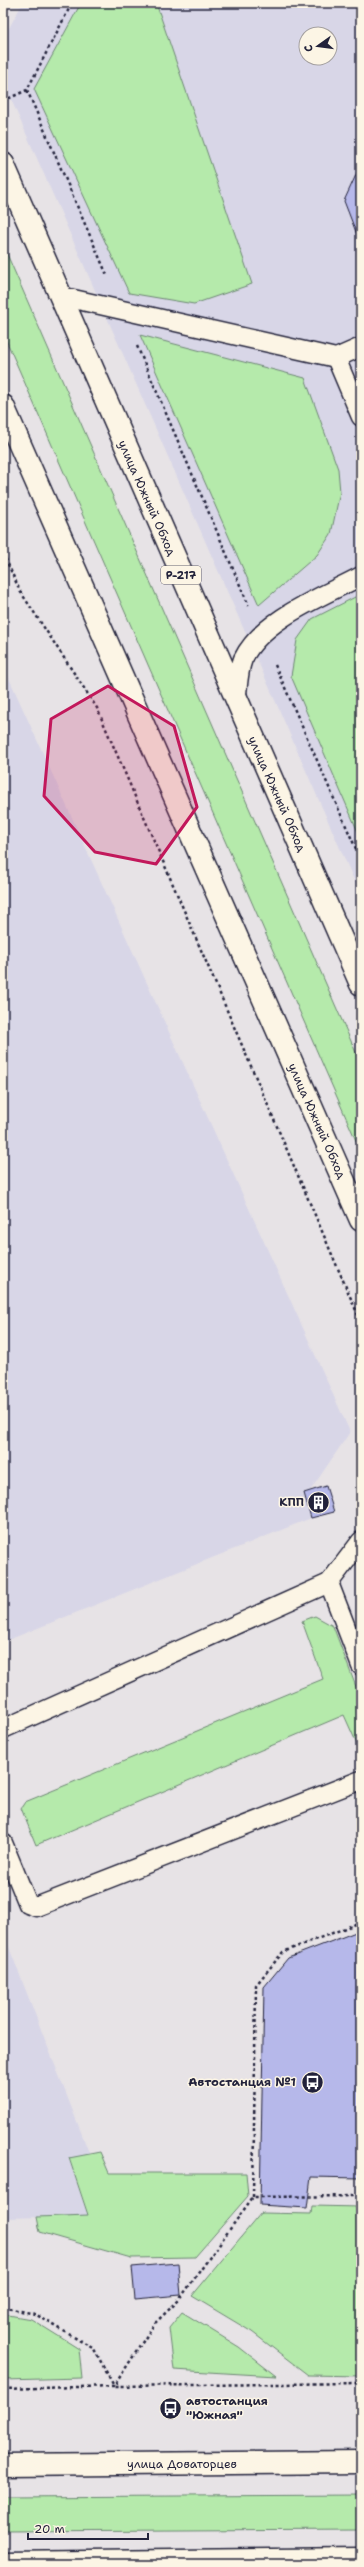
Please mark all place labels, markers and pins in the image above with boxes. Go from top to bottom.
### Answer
building icon: КПП [306,1489,332,1515]
place label: КПП [279,1494,304,1510]
bus stop icon: Автостанция №1 [299,2069,325,2095]
place label: Автостанция №1 [188,2074,296,2090]
place label: автостанция "Южная" [186,2393,268,2423]
bus stop icon: автостанция "Южная" [157,2395,183,2421]

